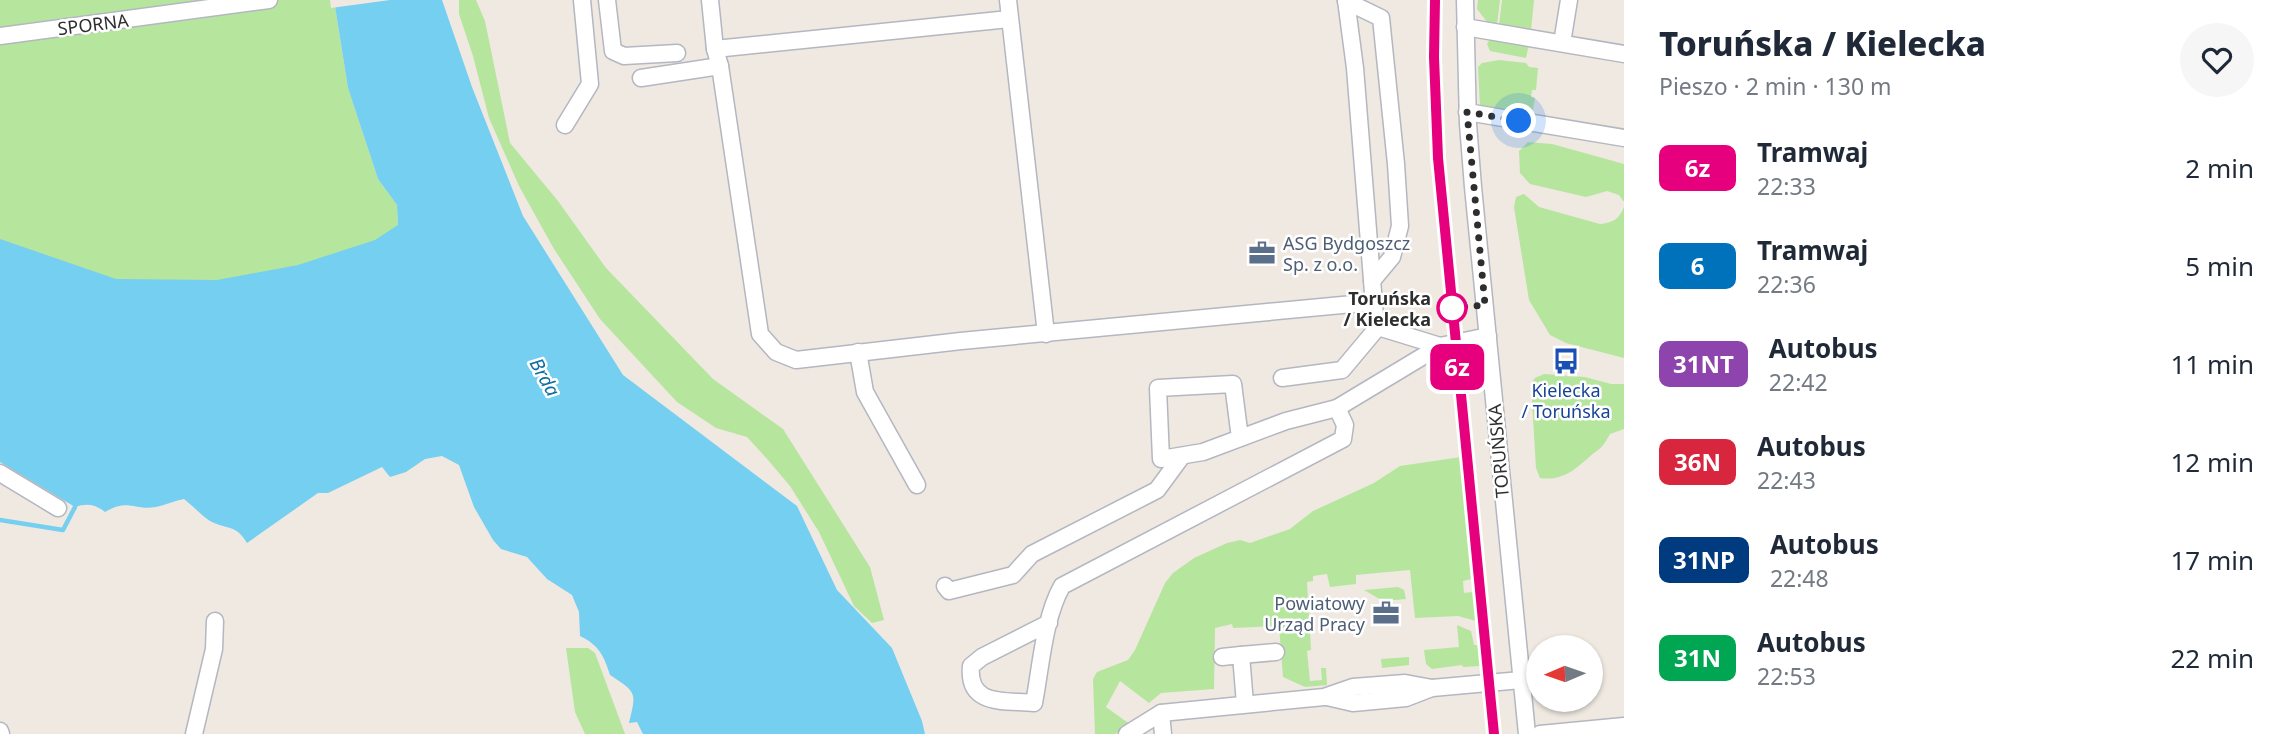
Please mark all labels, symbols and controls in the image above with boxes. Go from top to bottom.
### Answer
street label: SPORNA [56,8,130,40]
text: Toruńska / Kielecka [1659,21,1986,66]
button: heart [2180,23,2254,97]
text: Pieszo · 2 min · 130 m [1659,70,1892,102]
your location [1501,103,1536,138]
text: Tramwaj [1757,134,1868,170]
text: 2 min [2185,150,2254,186]
text: 6z [1685,151,1710,184]
text: 22:33 [1757,170,1816,202]
place label: ASG Bydgoszcz Sp. z o.o. [1283,231,1410,276]
text: Tramwaj [1757,232,1868,268]
office icon: ASG Bydgoszcz Sp. z o.o. [1247,238,1277,268]
text: 5 min [2185,248,2254,284]
text: 6 [1691,249,1704,282]
text: 22:36 [1757,268,1816,300]
place label: Toruńska / Kielecka [1343,286,1431,331]
marker: Toruńska / Kielecka [1437,293,1467,323]
text: Autobus [1769,330,1878,366]
line badge: 6z [1426,344,1488,390]
bus stop icon: Kielecka / Toruńska [1551,346,1581,376]
text: 11 min [2170,346,2254,382]
text: 31NT [1673,347,1734,380]
text: 6z [1444,350,1470,383]
water label: Brda [524,353,566,401]
text: 22:42 [1769,366,1828,398]
place label: Kielecka / Toruńska [1521,378,1611,423]
street label: TORUŃSKA [1482,403,1514,499]
text: Autobus [1757,428,1866,464]
text: 12 min [2170,444,2254,480]
text: 36N [1674,445,1721,478]
text: 22:43 [1757,464,1816,496]
text: Autobus [1770,526,1879,562]
text: 17 min [2170,542,2254,578]
text: 31NP [1673,543,1735,576]
text: 22:48 [1770,562,1829,594]
place label: Powiatowy Urząd Pracy [1264,591,1366,636]
office icon: Powiatowy Urząd Pracy [1371,598,1401,628]
text: Autobus [1757,624,1866,660]
north arrow [1526,635,1603,712]
map controls [1526,635,1603,712]
text: 22 min [2170,640,2254,676]
text: 31N [1674,641,1721,674]
text: 22:53 [1757,660,1816,692]

